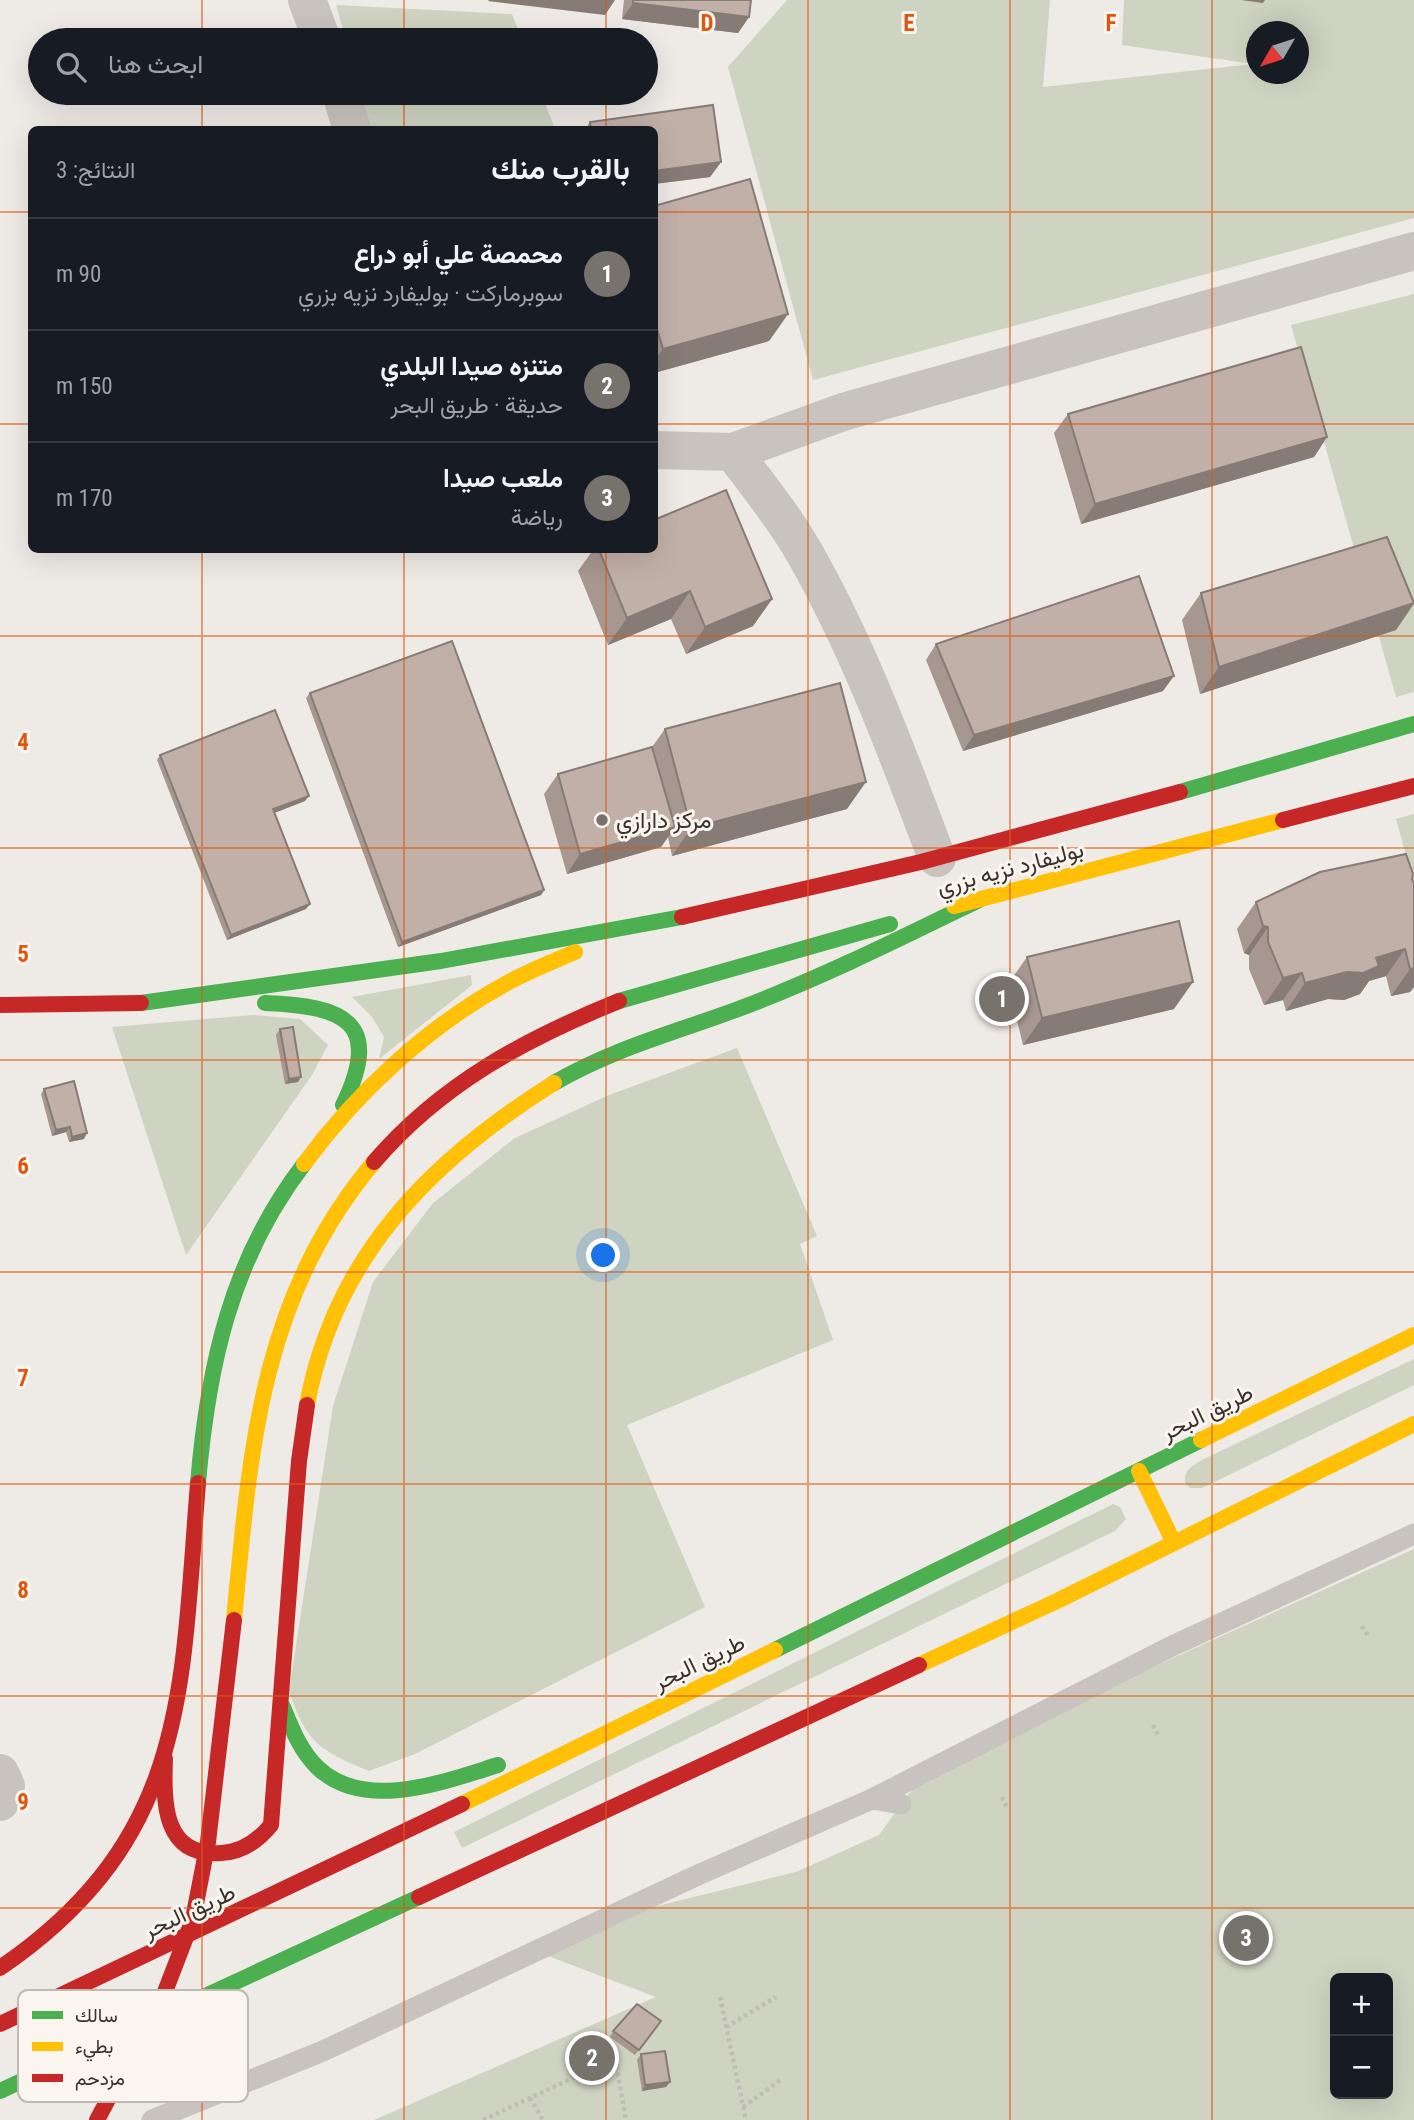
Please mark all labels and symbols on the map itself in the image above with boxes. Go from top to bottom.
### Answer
text: D [701,10,714,37]
text: E [903,10,915,37]
text: F [1106,10,1117,37]
north arrow [1246,21,1309,84]
text: 4 [17,729,29,756]
place label: مركز دارازي [616,807,711,839]
marker: مركز دارازي [594,812,610,828]
street label: بوليفارد نزيه بزري [934,836,1088,906]
text: 5 [17,941,29,968]
pin: 1 [979,973,1025,1025]
text: 6 [17,1153,29,1180]
your location [586,1238,620,1272]
text: 7 [17,1365,29,1392]
street label: طريق البحر [1156,1379,1258,1448]
text: 8 [17,1577,29,1604]
street label: طريق البحر [648,1629,750,1698]
text: 9 [17,1789,29,1816]
street label: طريق البحر [138,1878,240,1946]
pin: 3 [1223,1912,1269,1964]
legend [18,1990,248,2102]
text: سالك [75,2004,118,2027]
pin: 2 [569,2032,615,2084]
text: بطيء [75,2035,113,2062]
text: مزدحم [75,2067,125,2091]

